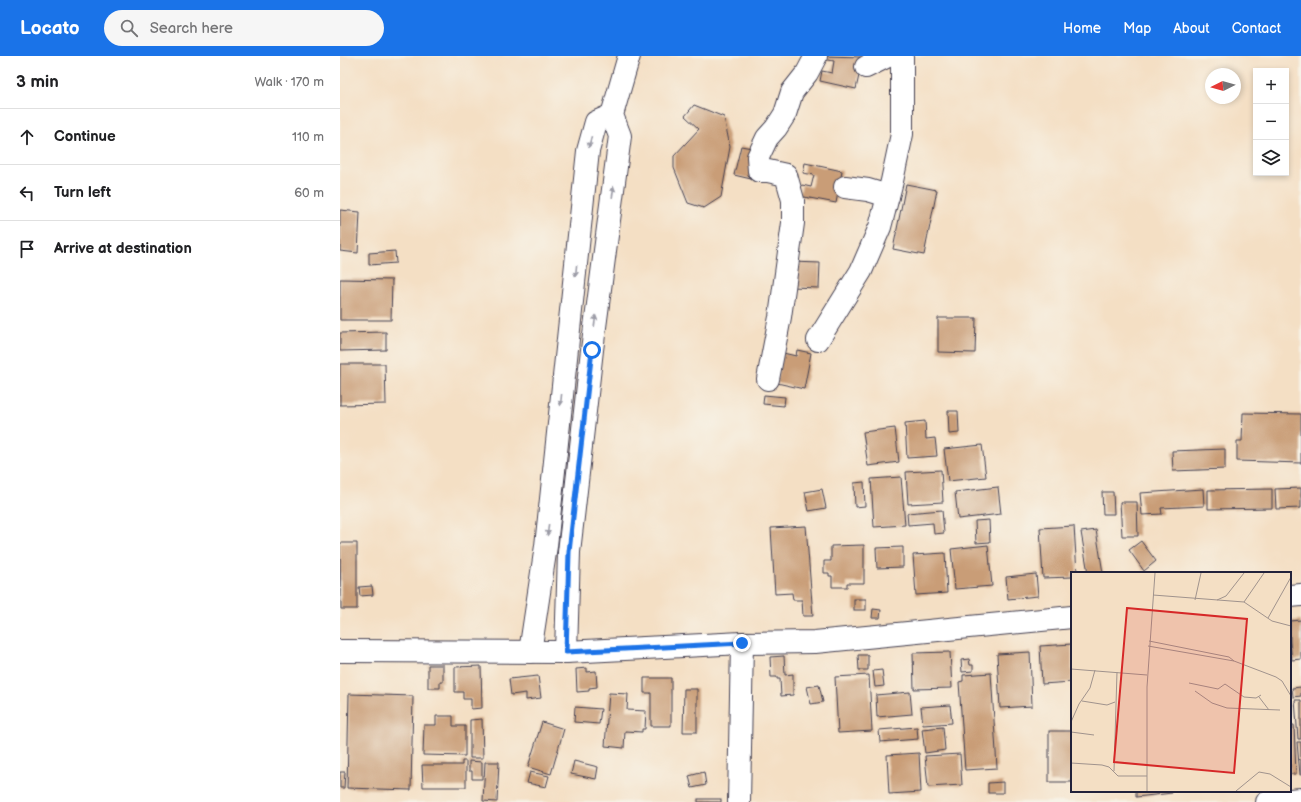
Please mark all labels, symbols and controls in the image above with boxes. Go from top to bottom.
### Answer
search box [104,10,384,46]
text: Locato [20,17,80,40]
icon: search [118,17,140,39]
text: Search here [150,19,233,38]
text: Home [1063,20,1101,37]
text: Map [1123,20,1151,37]
text: About [1173,20,1210,37]
text: Contact [1232,20,1281,37]
north arrow [1205,68,1241,104]
map controls [1253,68,1289,176]
button: + [1253,68,1289,104]
text: 3 min [16,72,59,92]
text: Walk · 170 m [254,74,324,90]
button: − [1253,104,1289,140]
icon: ahead [16,126,38,148]
text: Continue [54,127,116,146]
text: 110 m [292,129,324,145]
one-way arrow [587,136,593,148]
button: layers [1253,140,1289,176]
icon: left [16,182,38,204]
text: Turn left [54,183,111,202]
text: 60 m [294,185,324,201]
one-way arrow [610,186,616,198]
icon: arrive [16,238,38,260]
text: Arrive at destination [54,239,192,258]
one-way arrow [572,265,579,277]
one-way arrow [592,314,599,327]
route start [583,341,601,359]
one-way arrow [558,394,565,406]
one-way arrow [544,524,551,536]
inset map [1071,572,1291,792]
route end [733,634,751,652]

